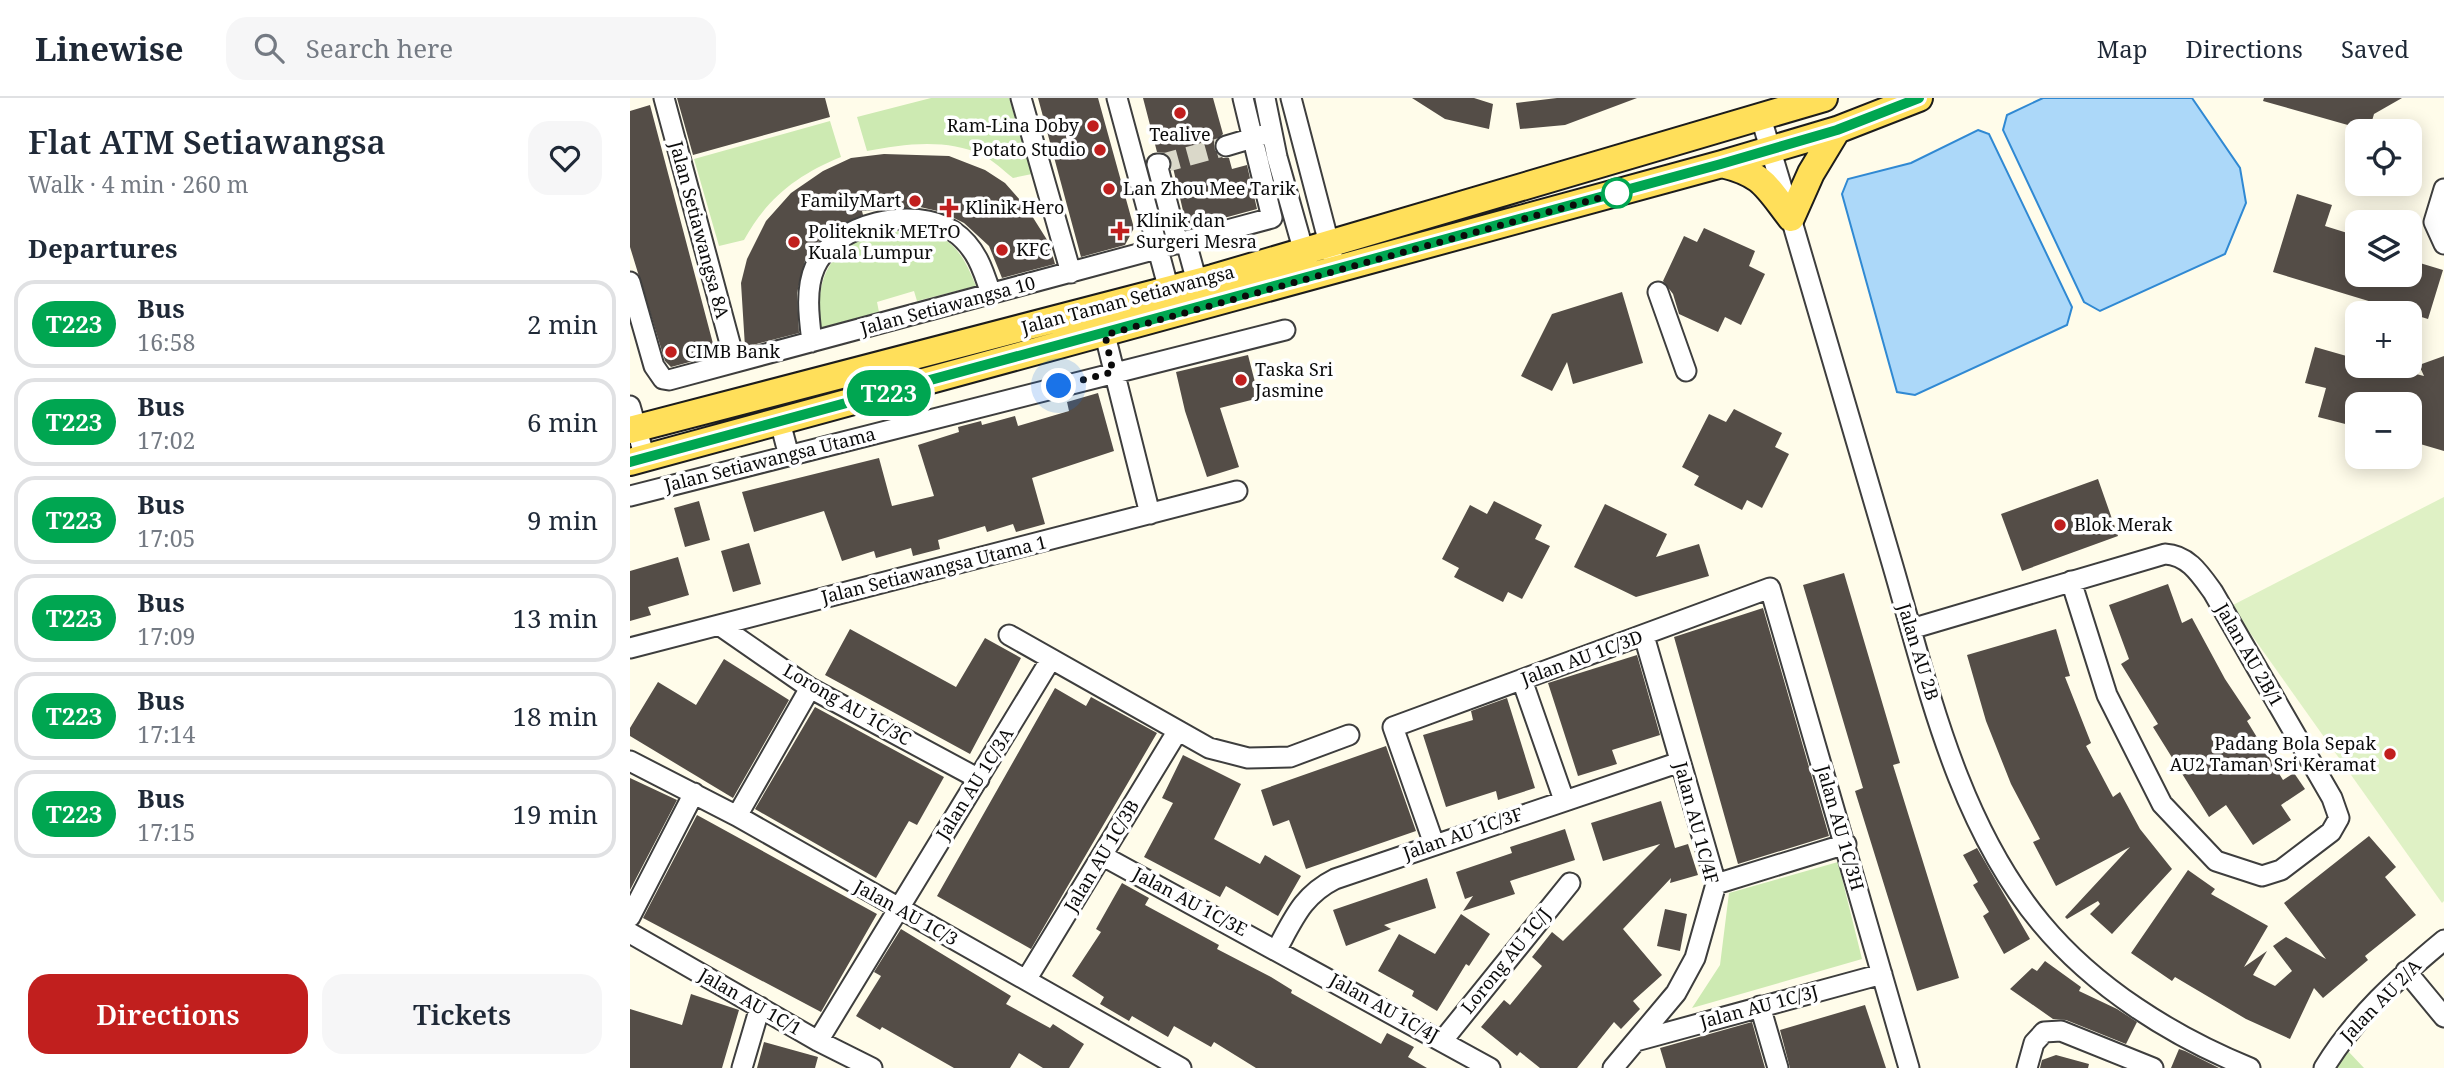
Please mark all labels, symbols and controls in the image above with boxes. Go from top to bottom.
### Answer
search box [226,17,716,80]
text: Linewise [35,26,184,71]
icon: search [250,29,288,67]
text: Search here [306,30,453,66]
text: Map [2097,32,2148,65]
text: Directions [2186,32,2303,65]
text: Saved [2341,32,2409,65]
marker: Tealive [1172,105,1188,121]
place label: Ram-Lina Doby [947,113,1080,137]
marker: Ram-Lina Doby [1085,118,1101,134]
text: Flat ATM Setiawangsa [28,119,386,164]
map controls [2345,119,2422,469]
button: locate [2345,119,2422,196]
button: heart [528,121,602,195]
place label: Tealive [1149,122,1211,146]
street label: Jalan Setiawangsa 8A [664,137,735,321]
place label: Potato Studio [972,137,1086,161]
marker: Potato Studio [1092,142,1108,158]
text: Walk · 4 min · 260 m [28,168,248,200]
place label: Lan Zhou Mee Tarik [1123,176,1296,200]
unlabelled marker [1602,178,1632,208]
marker: Lan Zhou Mee Tarik [1101,181,1117,197]
place label: FamilyMart [801,188,901,212]
marker: FamilyMart [907,193,923,209]
place label: Klinik Hero [965,195,1064,219]
marker: Klinik Hero [939,198,959,218]
place label: Klinik dan Surgeri Mesra [1136,208,1257,253]
button: layers [2345,210,2422,287]
place label: Politeknik METrO Kuala Lumpur [808,219,961,264]
marker: Klinik dan Surgeri Mesra [1110,221,1130,241]
text: Departures [28,230,178,266]
marker: Politeknik METrO Kuala Lumpur [786,234,802,250]
place label: KFC [1016,237,1050,261]
marker: KFC [994,242,1010,258]
street label: Jalan Taman Setiawangsa [1018,259,1237,339]
street label: Jalan Setiawangsa 10 [857,270,1038,340]
text: Bus [137,290,185,326]
button: + [2345,301,2422,378]
text: 2 min [527,306,598,342]
text: T223 [46,307,102,340]
text: 16:58 [137,326,195,358]
place label: CIMB Bank [685,339,781,363]
marker: CIMB Bank [663,344,679,360]
place label: Taska Sri Jasmine [1254,357,1333,402]
your location [1041,368,1076,403]
line badge: T223 [840,370,938,416]
marker: Taska Sri Jasmine [1233,372,1249,388]
text: T223 [861,376,917,409]
text: Bus [137,388,185,424]
button: − [2345,392,2422,469]
text: 6 min [527,404,598,440]
text: T223 [46,405,102,438]
street label: Jalan Setiawangsa Utama [661,421,878,497]
text: 17:02 [137,424,195,456]
text: Bus [137,486,185,522]
text: 9 min [527,502,598,538]
text: T223 [46,503,102,536]
place label: Blok Merak [2074,512,2173,536]
marker: Blok Merak [2052,517,2068,533]
text: 17:05 [137,522,195,554]
street label: Jalan Setiawangsa Utama 1 [818,529,1049,609]
text: Bus [137,584,185,620]
street label: Jalan AU 2B/1 [2210,598,2289,711]
street label: Jalan AU 2B [1893,599,1945,703]
text: 13 min [513,600,598,636]
text: T223 [46,601,102,634]
text: 17:09 [137,620,195,652]
street label: Jalan AU 1C/3D [1517,624,1646,691]
street label: Lorong AU 1C/3C [779,658,916,750]
text: Bus [137,682,185,718]
text: 18 min [513,698,598,734]
text: T223 [46,699,102,732]
text: 17:14 [137,718,195,750]
street label: Jalan AU 1C/3A [930,723,1018,845]
place label: Padang Bola Sepak AU2 Taman Sri Keramat [2170,731,2376,776]
marker: Padang Bola Sepak AU2 Taman Sri Keramat [2382,746,2398,762]
street label: Jalan AU 1C/4F [1669,758,1725,886]
street label: Jalan AU 1C/3H [1811,761,1870,893]
text: Bus [137,780,185,816]
street label: Jalan AU 1C/3B [1058,795,1144,917]
text: 19 min [513,796,598,832]
text: T223 [46,797,102,830]
street label: Jalan AU 1C/3F [1399,801,1526,865]
text: 17:15 [137,816,195,848]
street label: Jalan AU 1C/3E [1128,860,1252,941]
street label: Jalan AU 1C/3 [850,873,963,950]
street label: Lorong AU 1C/J [1455,903,1555,1018]
street label: Jalan AU 2/A [2334,953,2426,1048]
street label: Jalan AU 1C/1 [694,962,806,1040]
street label: Jalan AU 1C/4J [1325,967,1443,1047]
button: Directions [28,974,308,1054]
button: Tickets [322,974,602,1054]
street label: Jalan AU 1C/3J [1696,979,1820,1034]

